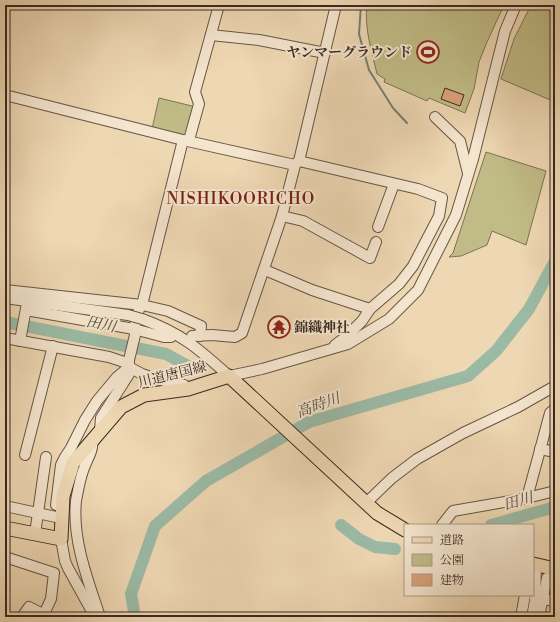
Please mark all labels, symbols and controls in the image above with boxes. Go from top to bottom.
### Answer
sports icon: ヤンマーグラウンド [415,39,441,65]
place label: ヤンマーグラウンド [286,44,412,62]
district label: NISHIKOORICHO [167,189,315,209]
water label: 田川 [84,312,119,337]
temple icon: 錦織神社 [266,314,292,340]
place label: 錦織神社 [294,319,350,337]
street label: 川道唐国線 [136,358,208,392]
water label: 高時川 [294,388,344,422]
water label: 田川 [501,488,537,515]
legend [404,524,534,596]
text: 道路 [440,533,464,548]
text: 公園 [440,553,464,568]
text: 建物 [440,573,464,588]

